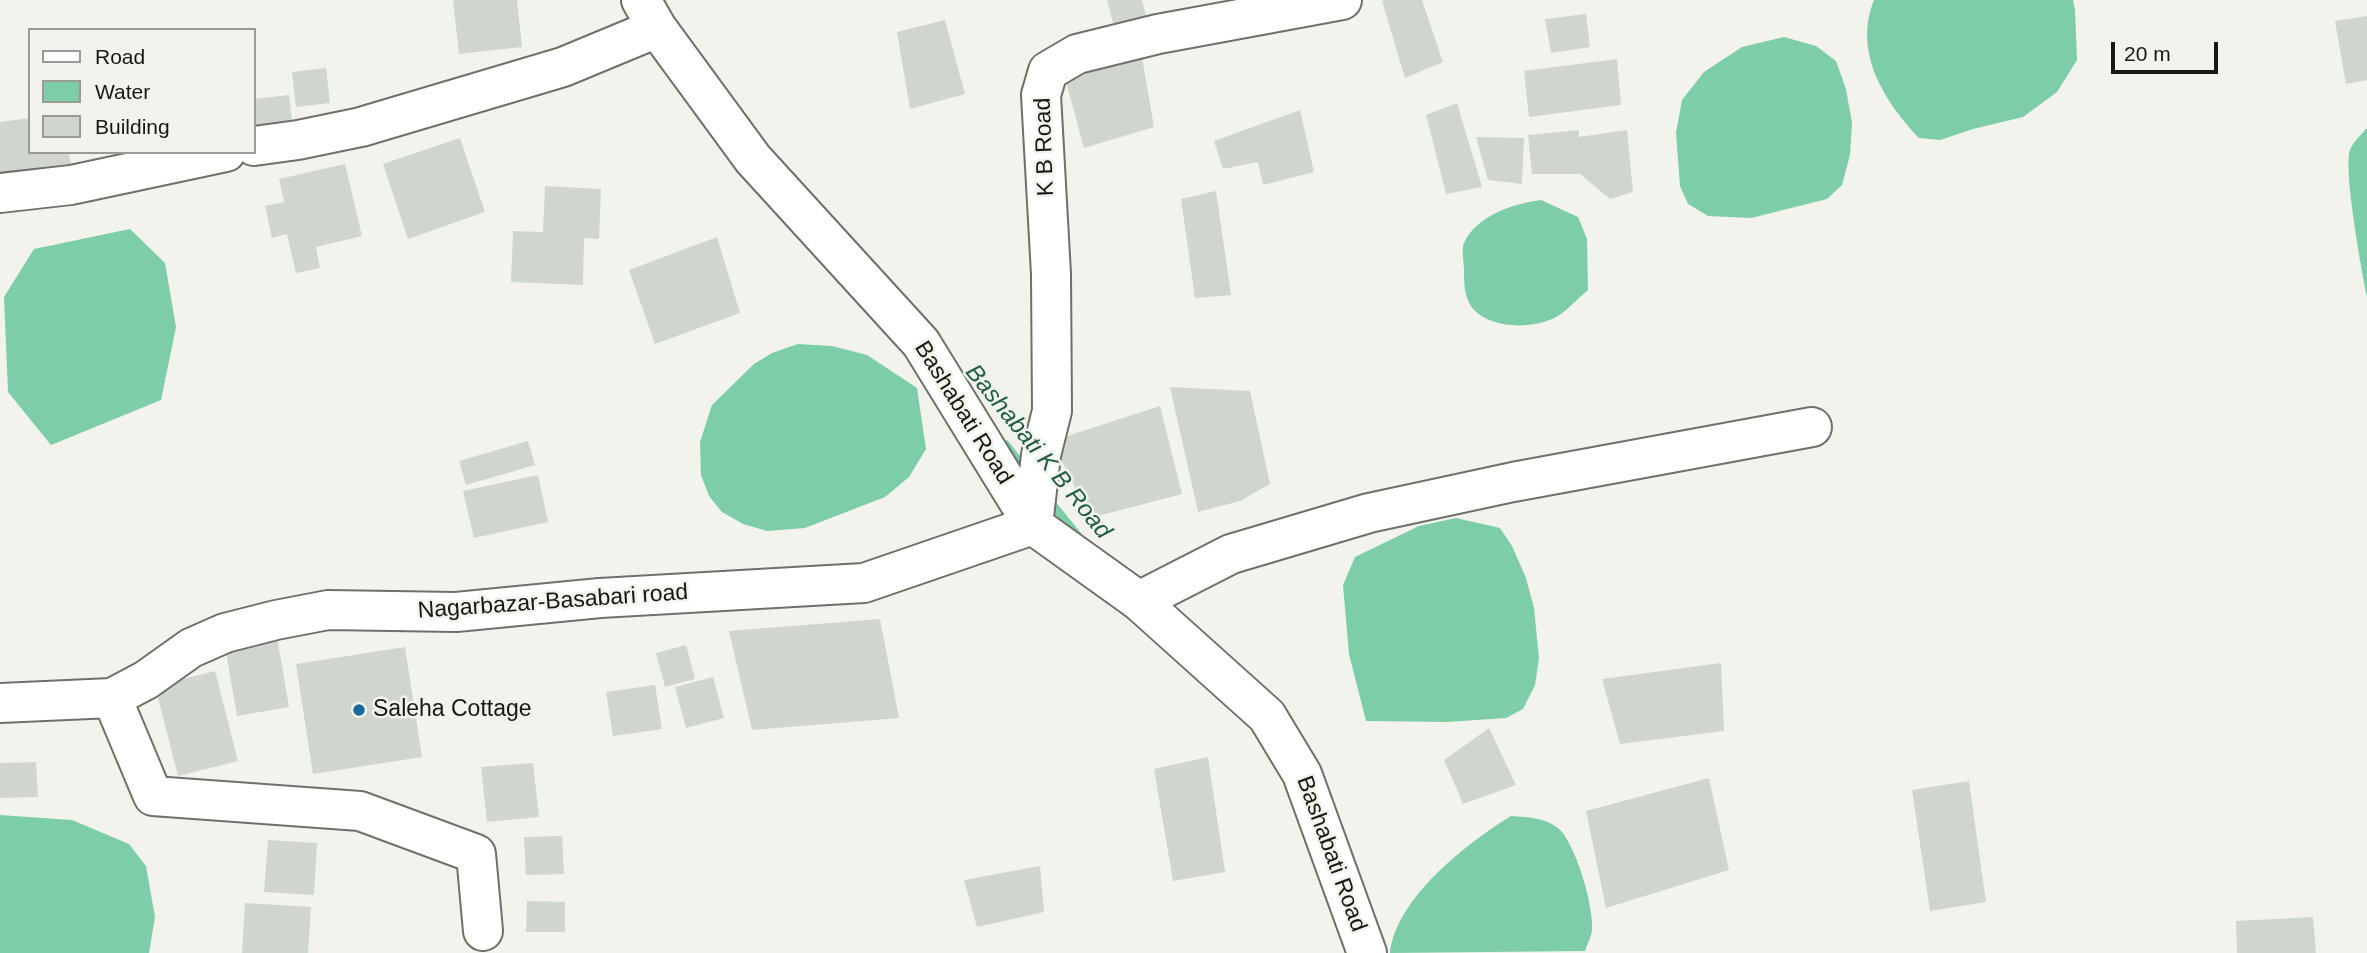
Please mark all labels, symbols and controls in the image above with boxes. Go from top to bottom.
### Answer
legend [28,28,256,154]
scale bar [2115,28,2222,72]
text: 20 m [2124,42,2171,65]
text: Road [95,45,145,68]
text: Water [95,80,150,103]
street label: K B Road [1029,97,1061,197]
text: Building [95,115,170,138]
street label: Bashabati Road [908,336,1018,490]
water label: Bashabati K B Road [959,359,1117,545]
street label: Nagarbazar-Basabari road [417,579,689,625]
place label: Saleha Cottage [373,696,532,724]
marker: Saleha Cottage [351,702,367,718]
street label: Bashabati Road [1290,772,1372,936]

